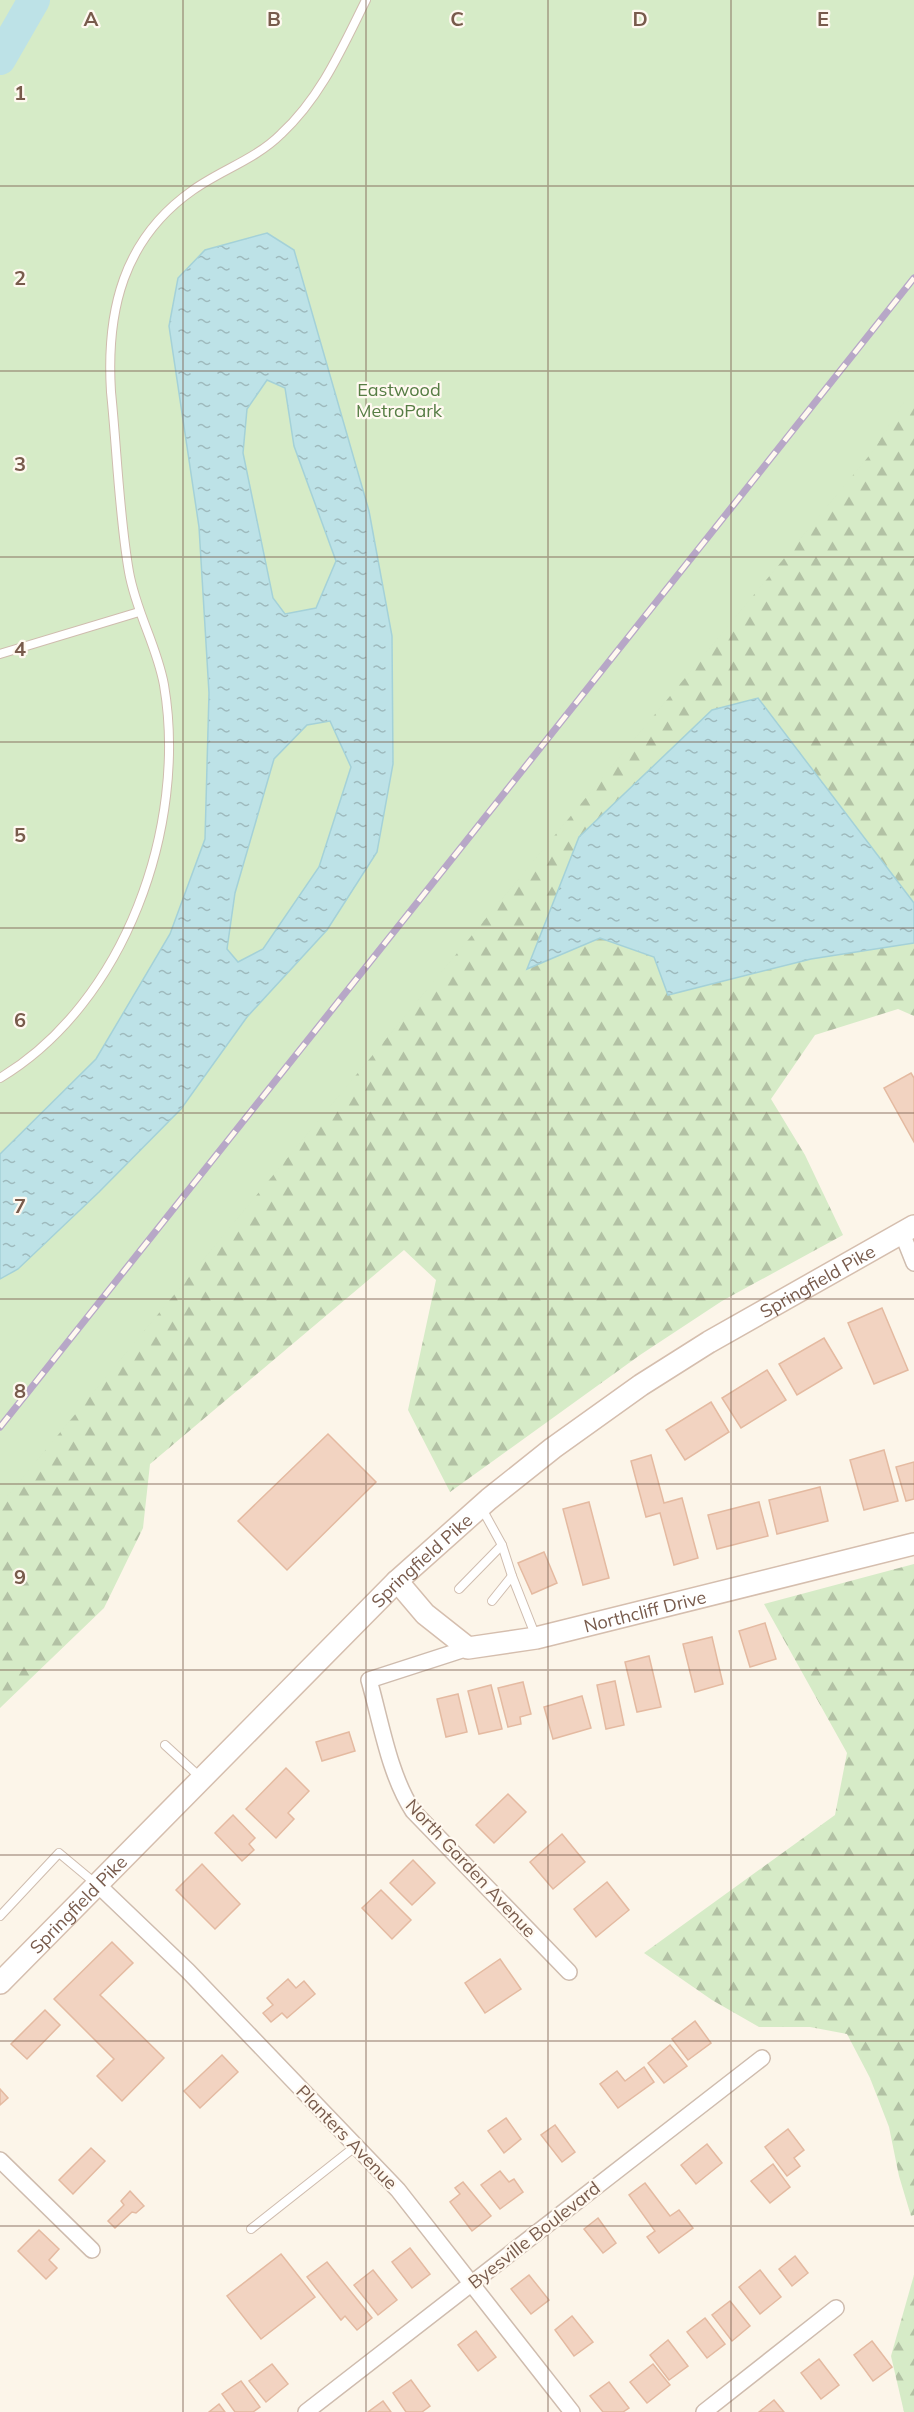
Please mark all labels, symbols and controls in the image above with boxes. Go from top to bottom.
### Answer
text: A [84,6,99,31]
text: B [267,6,281,31]
text: C [450,6,464,31]
text: D [632,6,648,31]
text: E [817,6,829,31]
text: 1 [14,80,26,105]
text: 2 [14,265,26,290]
park label: Eastwood MetroPark [356,378,443,422]
text: 3 [14,451,26,476]
text: 4 [14,636,26,661]
text: 5 [14,822,26,847]
text: 6 [14,1007,26,1032]
text: 7 [14,1193,26,1218]
street label: Springfield Pike [755,1239,879,1323]
text: 8 [14,1378,26,1403]
street label: Springfield Pike [366,1508,477,1612]
text: 9 [14,1564,26,1589]
street label: Northcliff Drive [581,1585,708,1637]
street label: North Garden Avenue [401,1794,541,1942]
street label: Springfield Pike [24,1850,132,1958]
street label: Planters Avenue [291,2080,403,2194]
street label: Byesville Boulevard [463,2176,605,2294]

